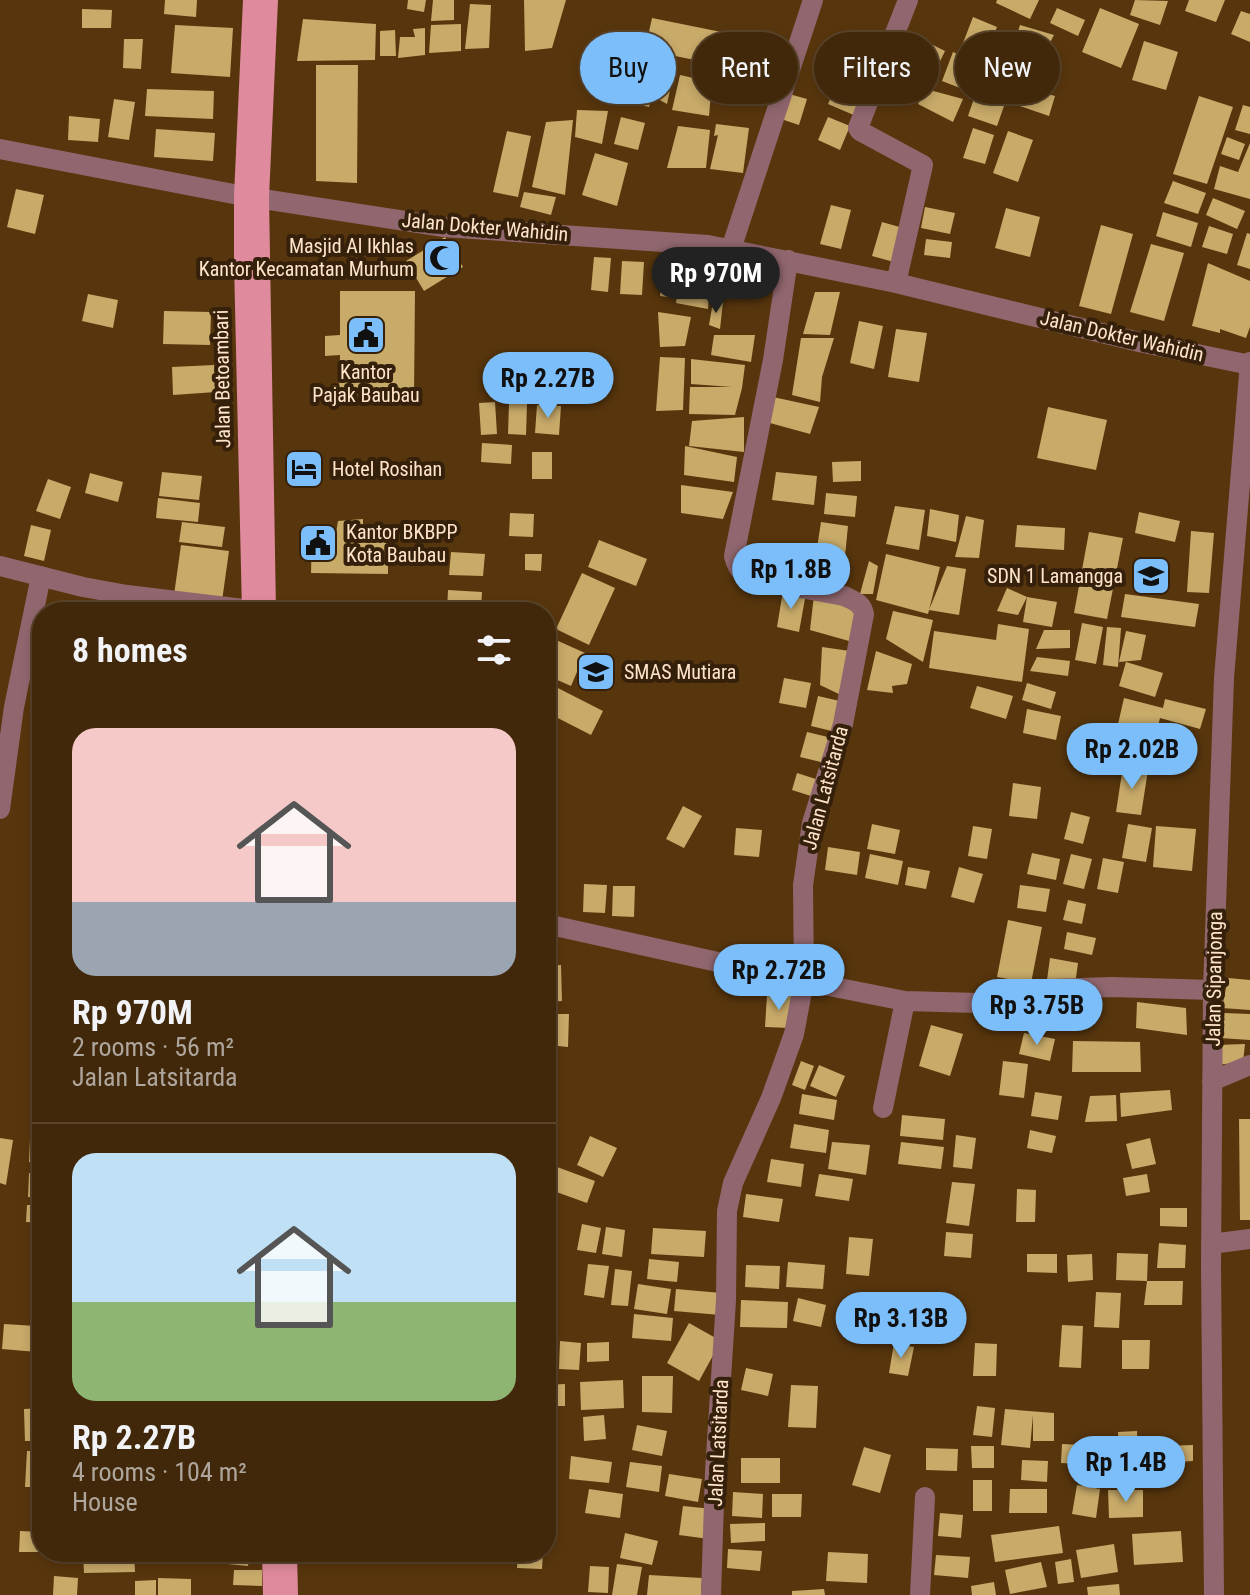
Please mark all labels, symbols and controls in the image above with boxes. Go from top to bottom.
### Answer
chip: Buy [580,32,676,104]
chip: Rent [692,32,798,104]
chip: Filters [814,32,939,104]
chip: New [955,32,1060,104]
street label: Jalan Dokter Wahidin [401,208,569,246]
place label: Masjid Al Ikhlas Kantor Kecamatan Murhum [199,234,414,281]
mosque icon: Masjid Al Ikhlas Kantor Kecamatan Murhum [421,237,463,279]
pin: Rp 970M [642,247,790,315]
text: Rp 970M [670,258,762,288]
street label: Jalan Dokter Wahidin [1038,306,1206,366]
street label: Jalan Betoambari [209,310,235,448]
public building icon: Kantor Pajak Baubau [345,314,387,356]
pin: Rp 2.27B [465,352,631,420]
place label: Kantor Pajak Baubau [312,360,420,407]
text: Rp 2.27B [501,363,595,393]
hotel icon: Hotel Rosihan [283,448,325,490]
place label: Hotel Rosihan [332,457,442,481]
place label: Kantor BKBPP Kota Baubau [346,520,458,567]
public building icon: Kantor BKBPP Kota Baubau [297,522,339,564]
pin: Rp 1.8B [717,543,865,611]
text: Rp 1.8B [750,554,832,584]
school or university icon: SDN 1 Lamangga [1130,555,1172,597]
place label: SDN 1 Lamangga [987,564,1123,588]
icon: filters [472,628,516,672]
text: 8 homes [72,630,188,670]
school or university icon: SMAS Mutiara [575,651,617,693]
place label: SMAS Mutiara [624,660,736,684]
street label: Jalan Latsitarda [797,723,853,853]
pin: Rp 2.02B [1049,723,1215,791]
text: Rp 2.02B [1085,734,1179,764]
icon: home [222,780,366,924]
street label: Jalan Sipanjonga [1201,911,1227,1047]
pin: Rp 2.72B [696,944,862,1012]
text: Rp 2.72B [732,955,826,985]
pin: Rp 3.75B [954,979,1120,1047]
text: Rp 3.75B [990,990,1084,1020]
text: Rp 970M [72,992,193,1032]
text: 2 rooms · 56 m² [72,1032,234,1062]
text: Jalan Latsitarda [72,1062,238,1092]
icon: home [222,1205,366,1349]
pin: Rp 3.13B [818,1292,984,1360]
text: Rp 3.13B [854,1303,948,1333]
street label: Jalan Latsitarda [703,1379,733,1507]
text: Rp 2.27B [72,1417,196,1457]
pin: Rp 1.4B [1052,1436,1200,1504]
text: Rp 1.4B [1085,1447,1167,1477]
text: 4 rooms · 104 m² [72,1457,247,1487]
text: House [72,1487,138,1517]

